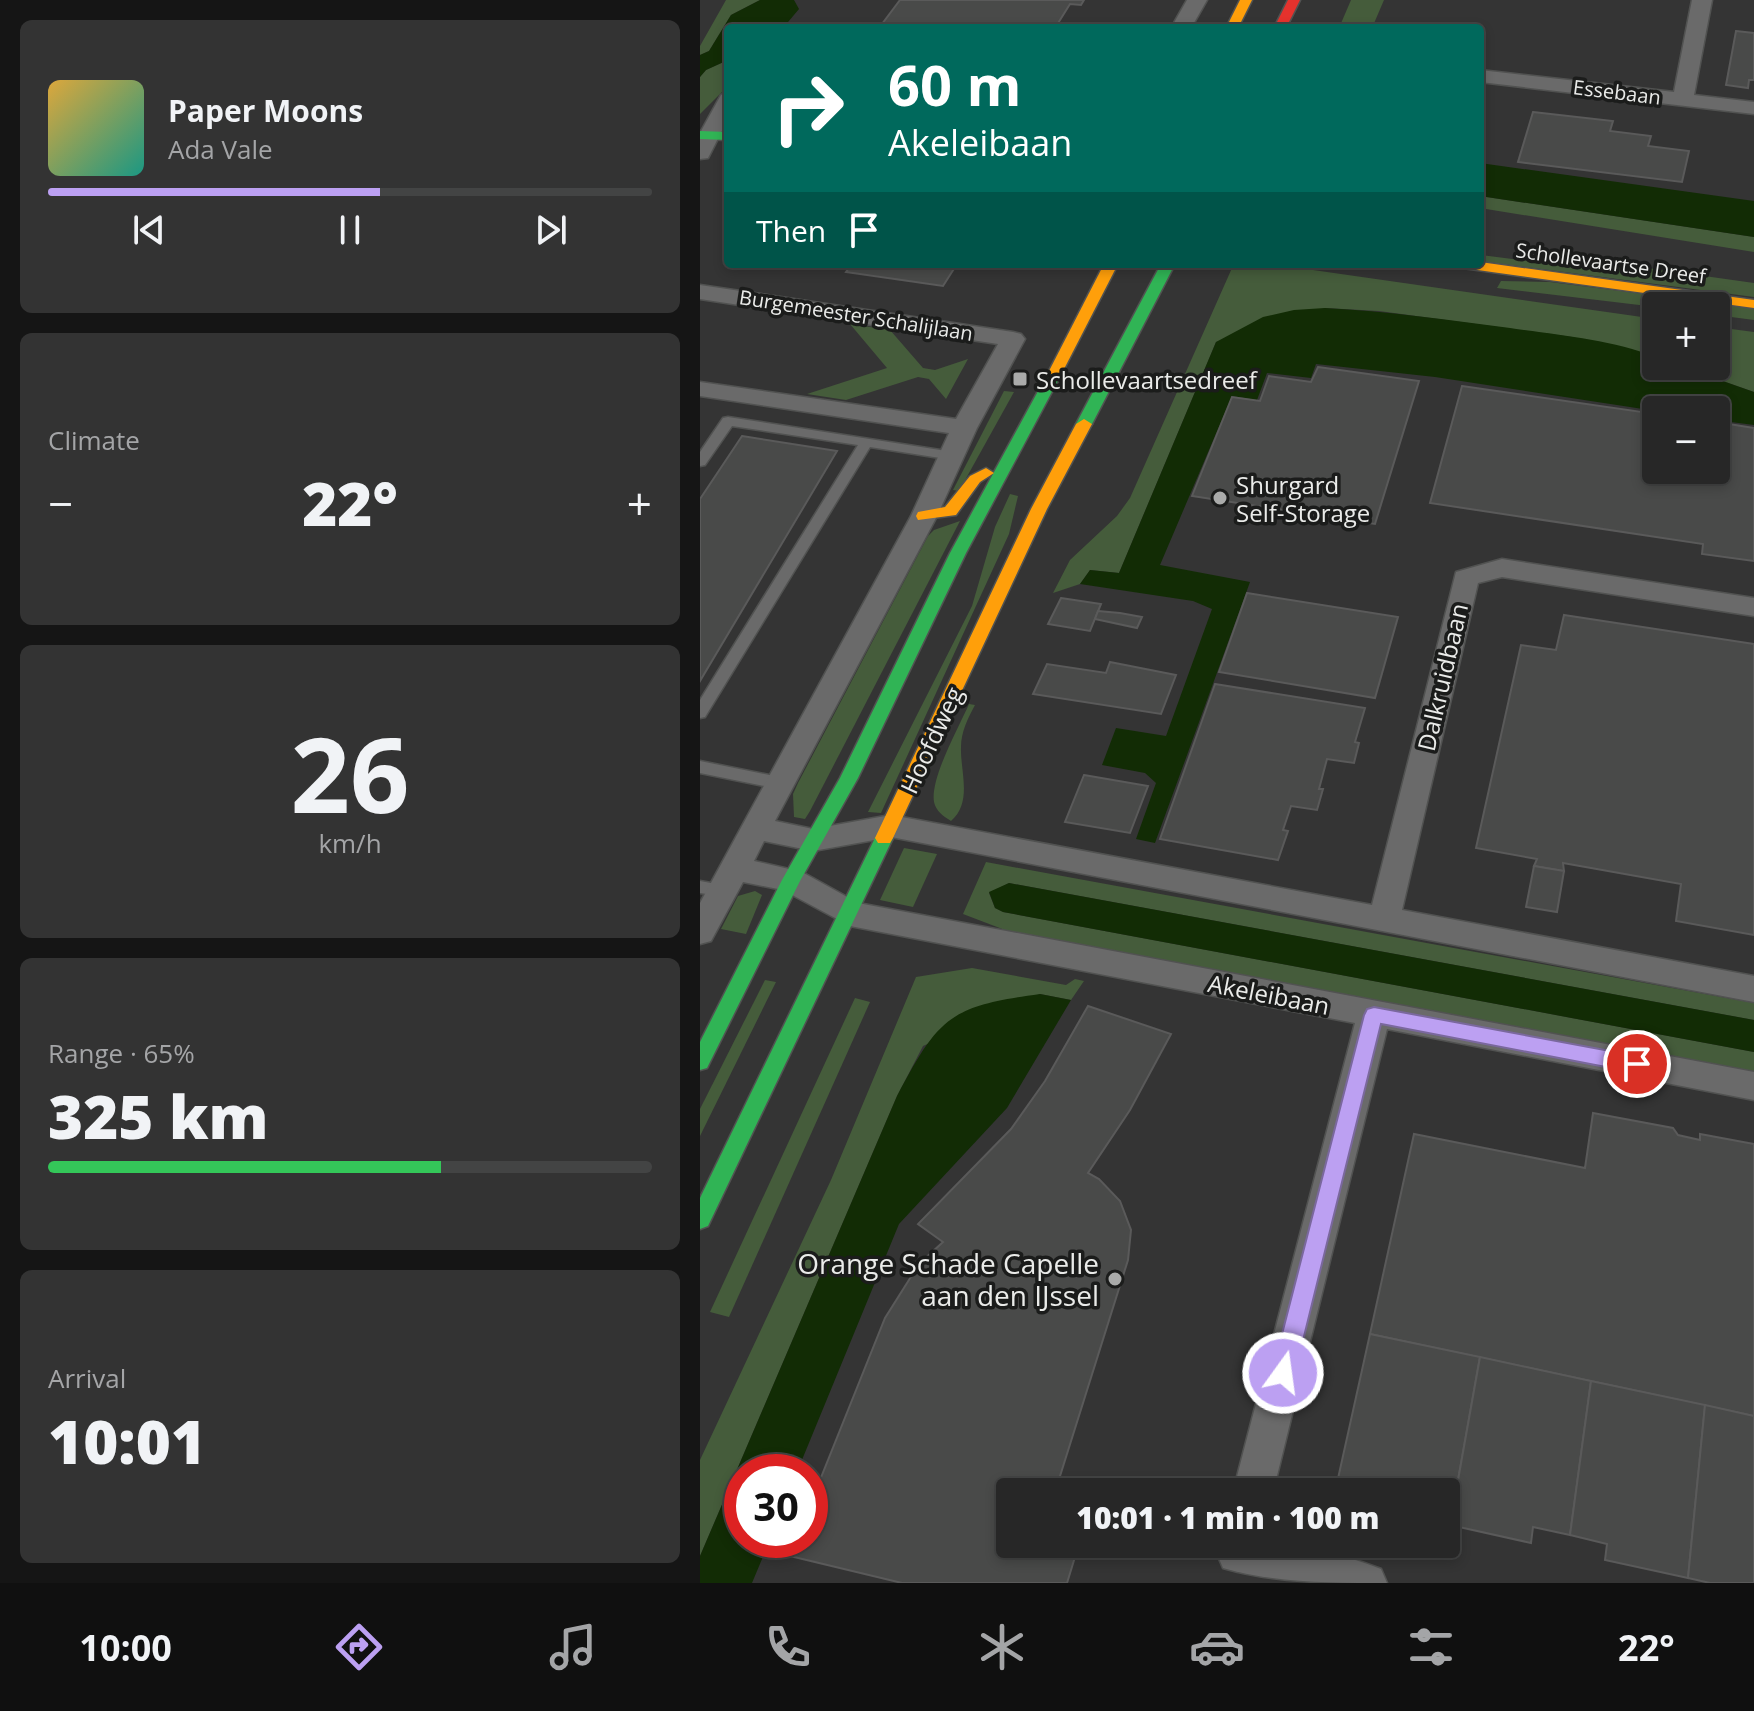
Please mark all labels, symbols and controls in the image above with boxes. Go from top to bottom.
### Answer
text: 60 m [888,46,1022,122]
icon: right [756,56,860,160]
street label: Essebaan [1572,73,1662,111]
text: Paper Moons [168,90,363,131]
text: Akeleibaan [888,118,1072,167]
text: Ada Vale [168,131,273,167]
icon: previous [127,208,171,252]
icon: pause [328,208,372,252]
icon: next [529,208,573,252]
icon: arrive [842,208,886,252]
text: Then [756,210,826,251]
street label: Schollevaartse Dreef [1514,236,1709,290]
street label: Burgemeester Schalijlaan [737,283,975,347]
map controls [1642,292,1730,484]
button: + [1642,292,1730,380]
place label: Schollevaartsedreef [1036,363,1259,396]
marker: Schollevaartsedreef [1011,370,1029,388]
button: − [1642,396,1730,484]
text: Climate [48,422,140,458]
text: 22° [302,462,398,544]
place label: Shurgard Self-Storage [1236,468,1370,529]
text: − [48,473,73,533]
text: + [627,473,652,533]
marker: Shurgard Self-Storage [1211,489,1229,507]
street label: Dalkruidbaan [1409,600,1475,754]
street label: Hoofdweg [892,681,970,799]
text: 26 [291,702,409,843]
text: km/h [318,825,382,861]
street label: Akeleibaan [1206,966,1332,1022]
pin [1603,1030,1671,1098]
text: Range · 65% [48,1035,195,1071]
icon: arrive [1615,1042,1659,1086]
text: 325 km [48,1075,269,1157]
place label: Orange Schade Capelle aan den IJssel [797,1244,1099,1314]
marker: Orange Schade Capelle aan den IJssel [1106,1270,1124,1288]
position arrow [1241,1331,1325,1415]
text: Arrival [48,1360,126,1396]
text: 10:01 [48,1400,206,1482]
speed limit sign: 30 [724,1454,828,1558]
text: 10:01 · 1 min · 100 m [1076,1497,1380,1538]
icon: directions [331,1619,387,1675]
icon: music [545,1619,601,1675]
icon: phone [760,1619,816,1675]
icon: climate [974,1619,1030,1675]
icon: car [1189,1619,1245,1675]
icon: filters [1403,1619,1459,1675]
text: 10:00 [79,1623,172,1672]
text: 22° [1618,1623,1675,1672]

